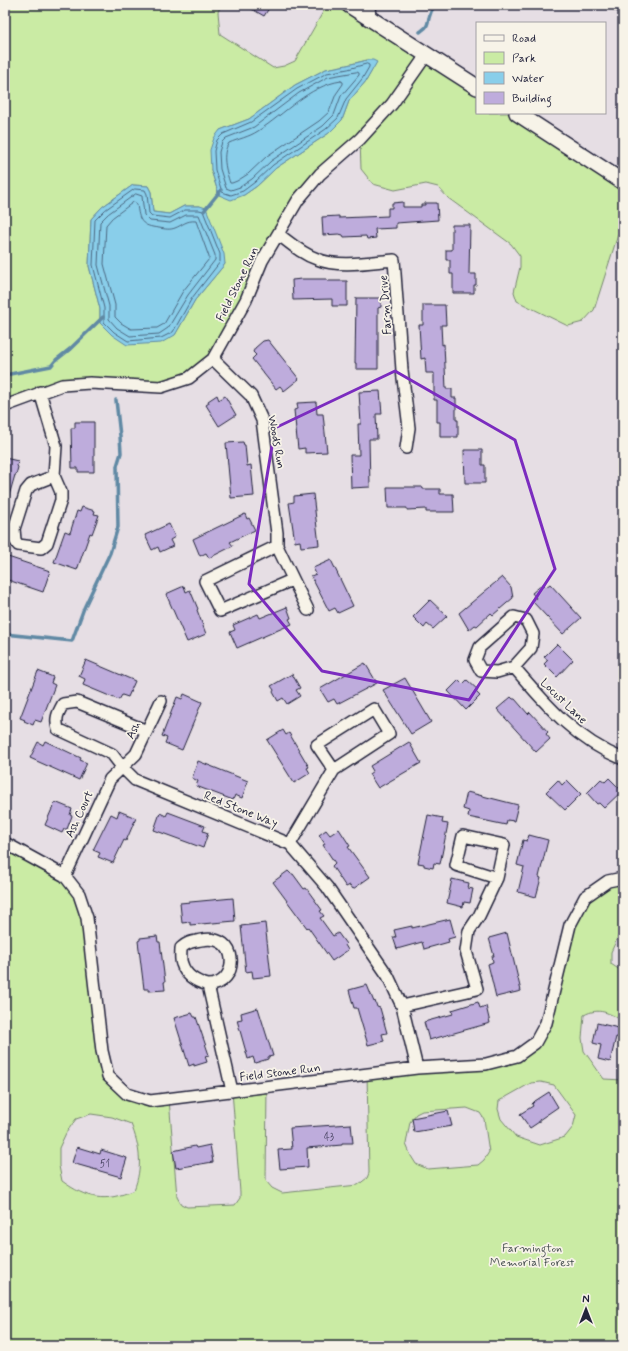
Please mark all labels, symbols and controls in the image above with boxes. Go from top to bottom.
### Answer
legend [476,22,606,114]
text: Road [512,31,536,47]
text: Park [512,51,536,67]
text: Water [512,71,544,87]
text: Building [512,91,552,108]
street label: Field Stone Run [213,244,263,325]
street label: Farm Drive [376,275,396,335]
street label: Woods Run [263,414,289,470]
street label: Locust Lane [536,675,590,728]
street label: Ash [123,719,145,742]
street label: Ash Court [62,788,98,840]
street label: Red Stone Way [201,788,280,832]
street label: Field Stone Run [239,1060,321,1086]
house number: 43 [324,1131,334,1144]
house number: 51 [100,1158,110,1171]
park label: Farmington Memorial Forest [490,1241,575,1271]
north arrow [566,1289,606,1329]
text: N [582,1293,590,1307]

